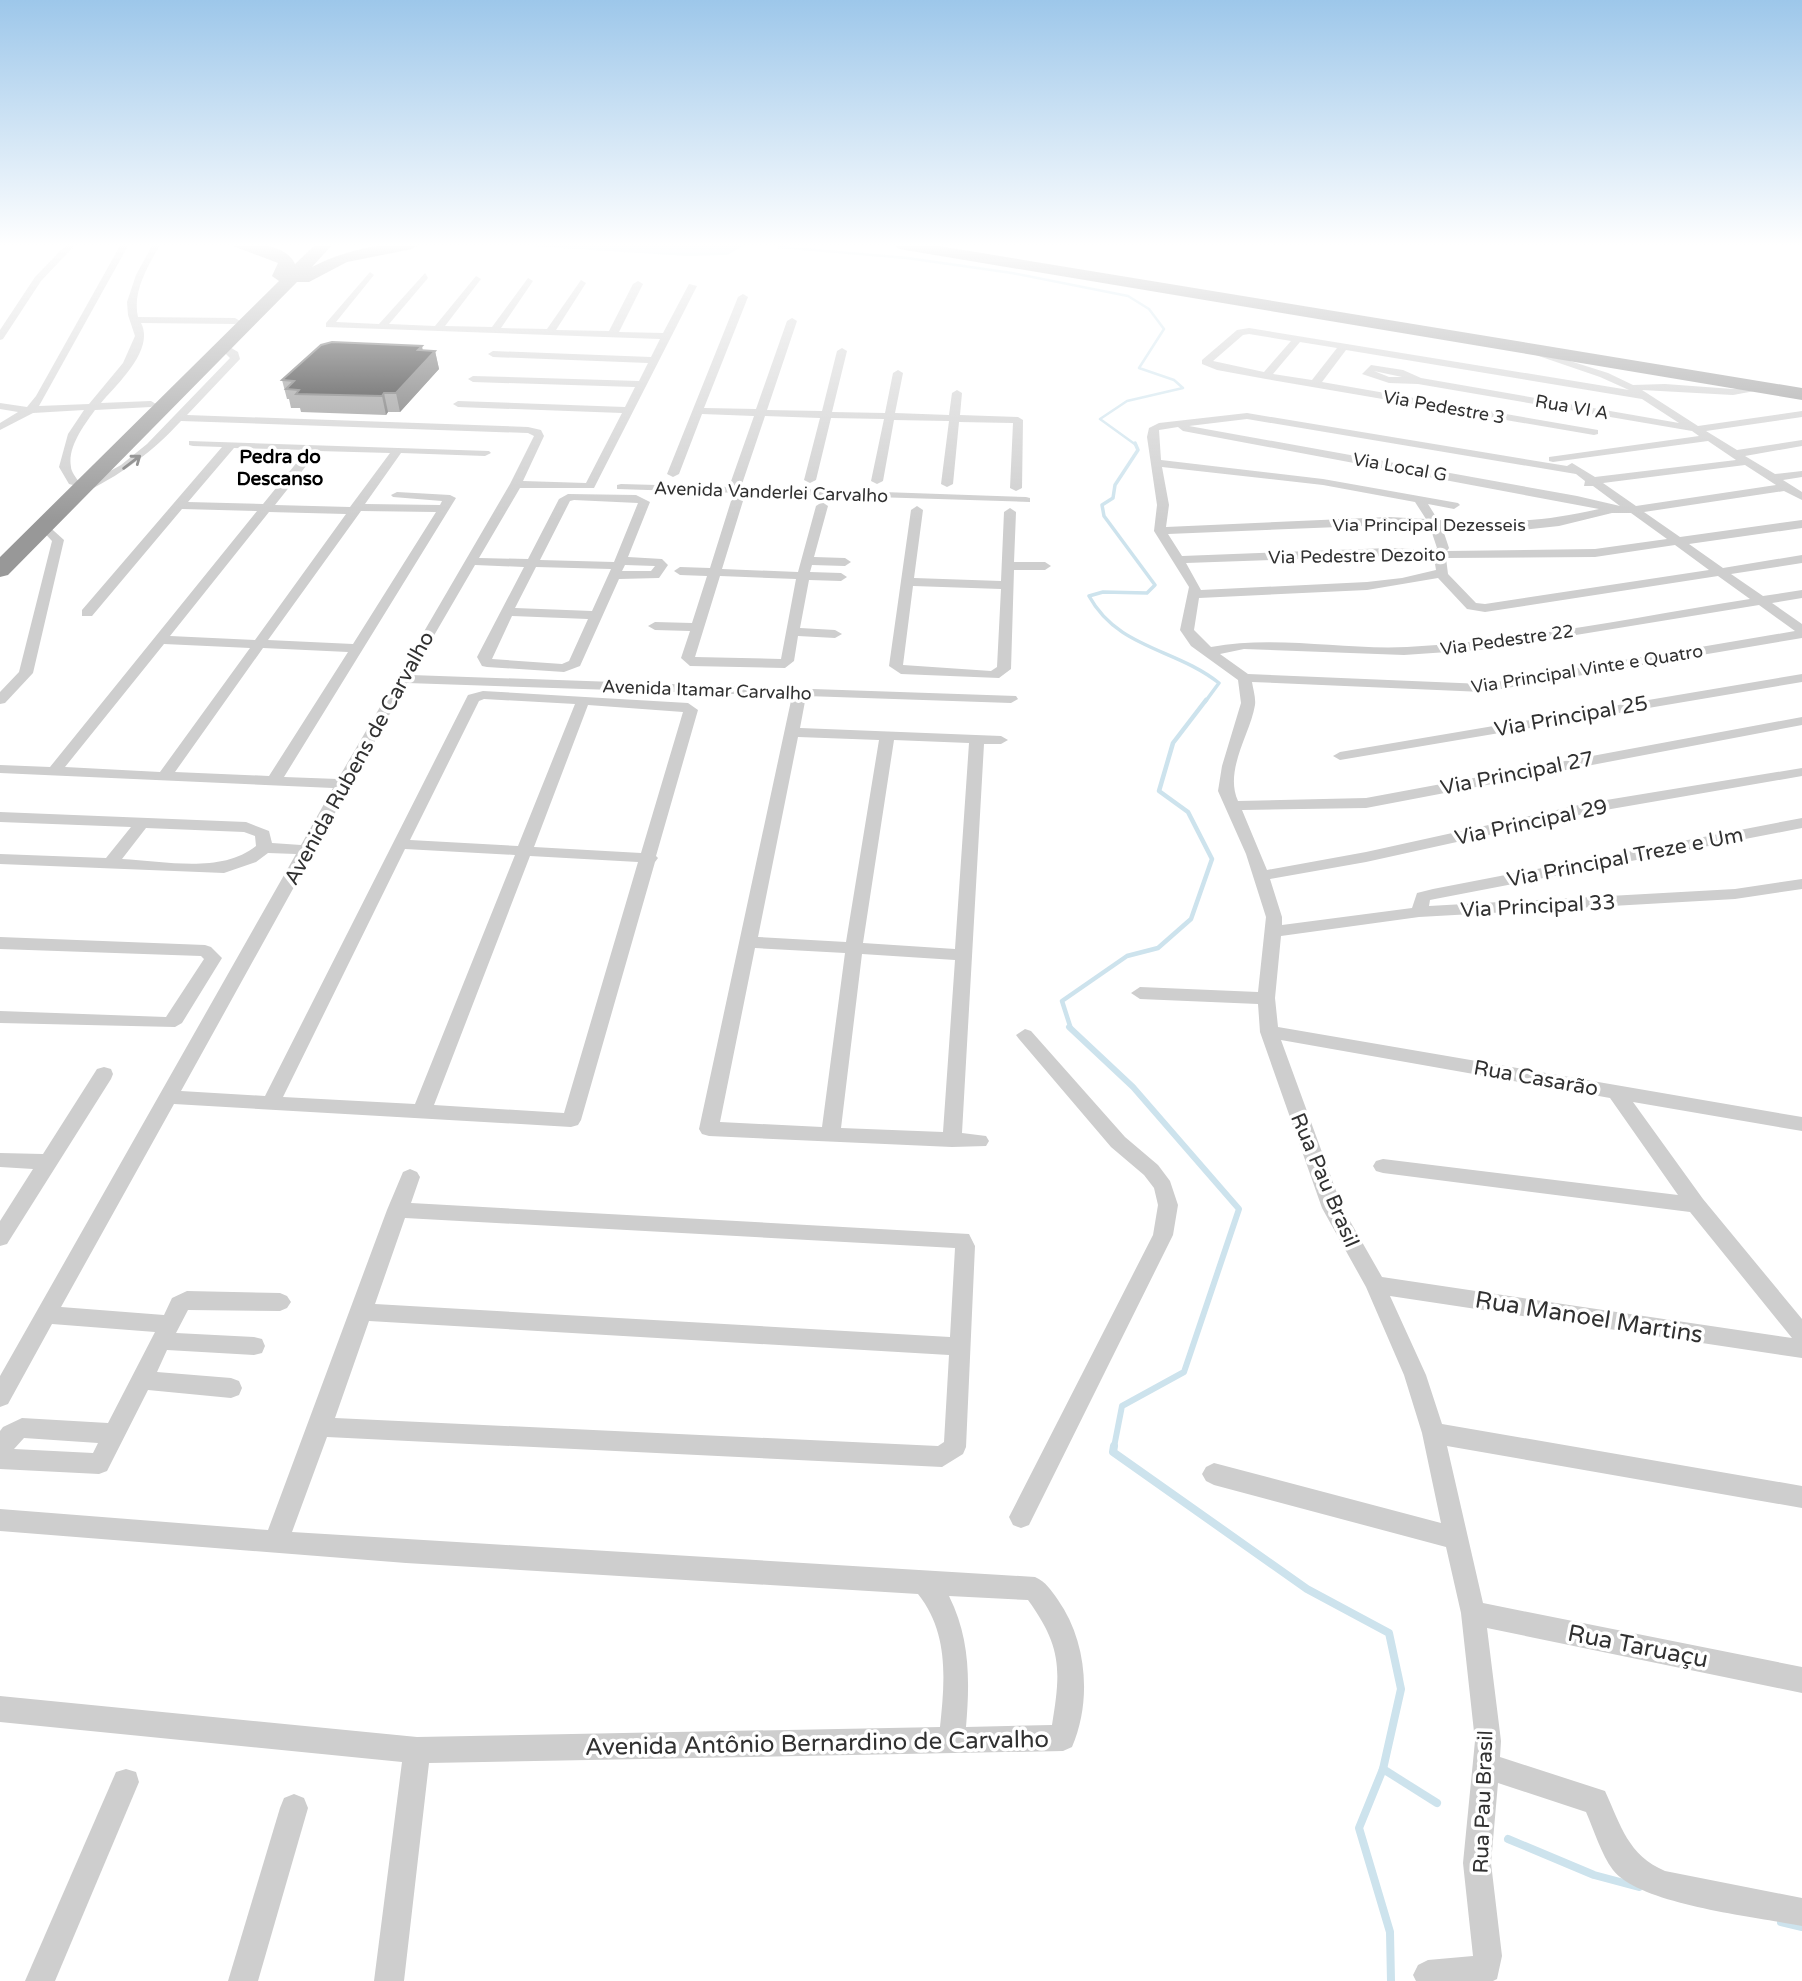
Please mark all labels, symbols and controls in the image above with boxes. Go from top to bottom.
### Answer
street label: Via Pedestre 3 [1381,385,1507,429]
street label: Rua VI A [1533,390,1611,424]
district label: Pedra do Descanso [237,446,323,490]
street label: Via Local G [1351,448,1449,486]
one-way arrow [122,454,140,469]
street label: Avenida Vanderlei Carvalho [654,477,889,507]
street label: Via Principal Dezesseis [1332,514,1526,536]
street label: Via Pedestre Dezoito [1268,543,1446,569]
street label: Via Pedestre 22 [1439,620,1575,660]
street label: Avenida Rubens de Carvalho [279,627,440,889]
street label: Via Principal Vinte e Quatro [1470,640,1705,698]
street label: Avenida Itamar Carvalho [602,675,812,705]
street label: Via Principal 25 [1492,691,1650,742]
street label: Via Principal 27 [1438,746,1596,801]
street label: Via Principal 29 [1452,794,1610,851]
street label: Via Principal Treze e Um [1505,822,1745,893]
street label: Via Principal 33 [1460,890,1616,923]
street label: Rua Casarão [1472,1055,1600,1102]
street label: Rua Pau Brasil [1285,1109,1364,1251]
street label: Rua Manoel Martins [1473,1285,1705,1350]
street label: Rua Taruaçu [1565,1619,1711,1674]
street label: Avenida Antônio Bernardino de Carvalho [585,1725,1049,1762]
street label: Rua Pau Brasil [1469,1730,1498,1874]

